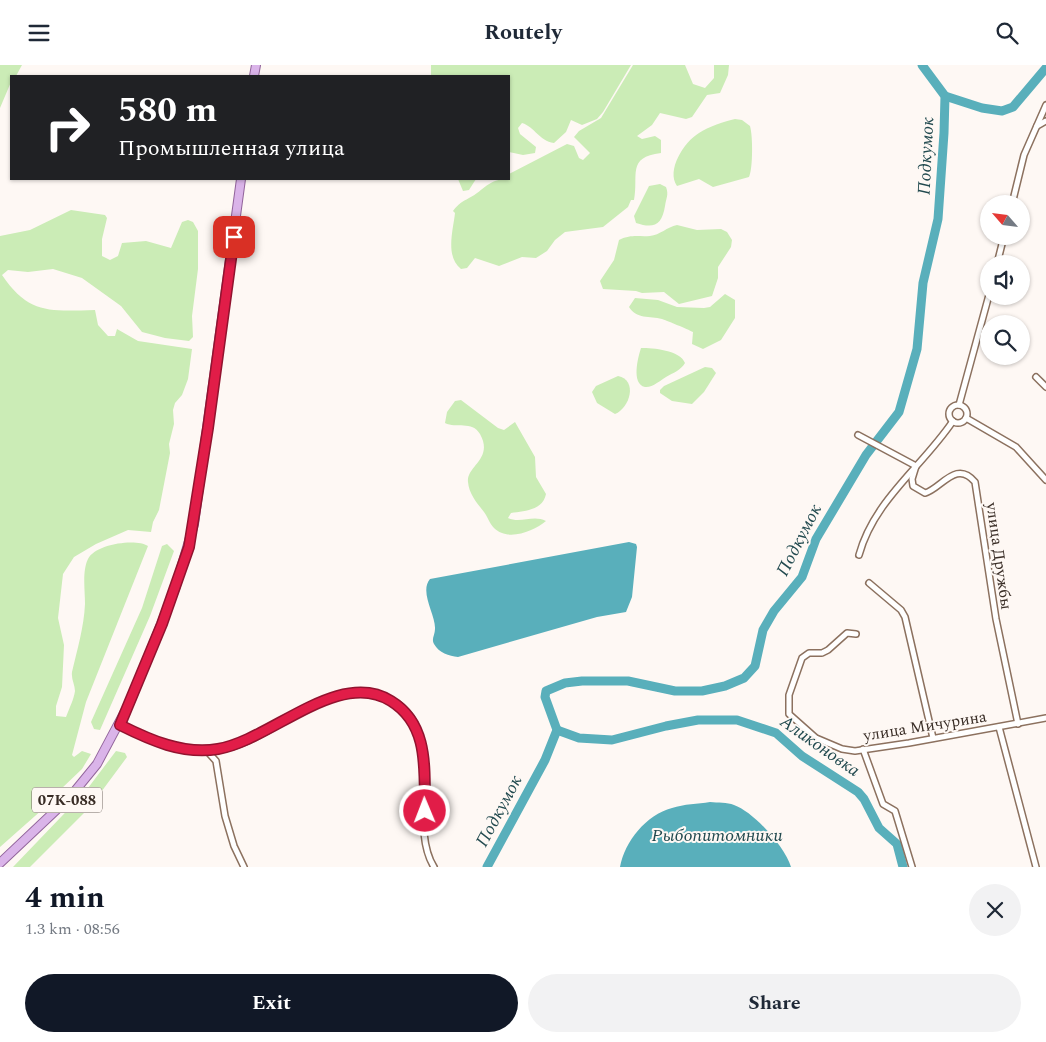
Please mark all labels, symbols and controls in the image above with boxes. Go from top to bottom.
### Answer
text: Routely [484,16,562,49]
icon: menu [25,19,53,47]
icon: search [993,19,1021,47]
text: 580 m [118,84,217,137]
icon: right [35,95,100,160]
water label: Подкумок [910,116,942,196]
text: Промышленная улица [118,132,345,165]
north arrow [980,195,1030,245]
map controls [980,195,1030,365]
pin [213,216,255,258]
icon: arrive [220,223,248,251]
button: sound [980,255,1030,305]
button: search [980,315,1030,365]
water label: Подкумок [769,499,829,581]
street label: улица Дружбы [979,500,1018,611]
street label: улица Мичурина [861,704,989,748]
water label: Аликоновка [774,708,866,784]
water label: Подкумок [469,770,529,852]
position arrow [398,784,450,836]
road number: 07К-088 [32,787,102,813]
water label: Рыбопитомники [651,822,783,849]
text: 4 min [25,875,105,921]
button: close [969,884,1021,936]
text: 1.3 km · 08:56 [25,917,120,941]
button: Exit [25,974,518,1032]
button: Share [528,974,1021,1032]

